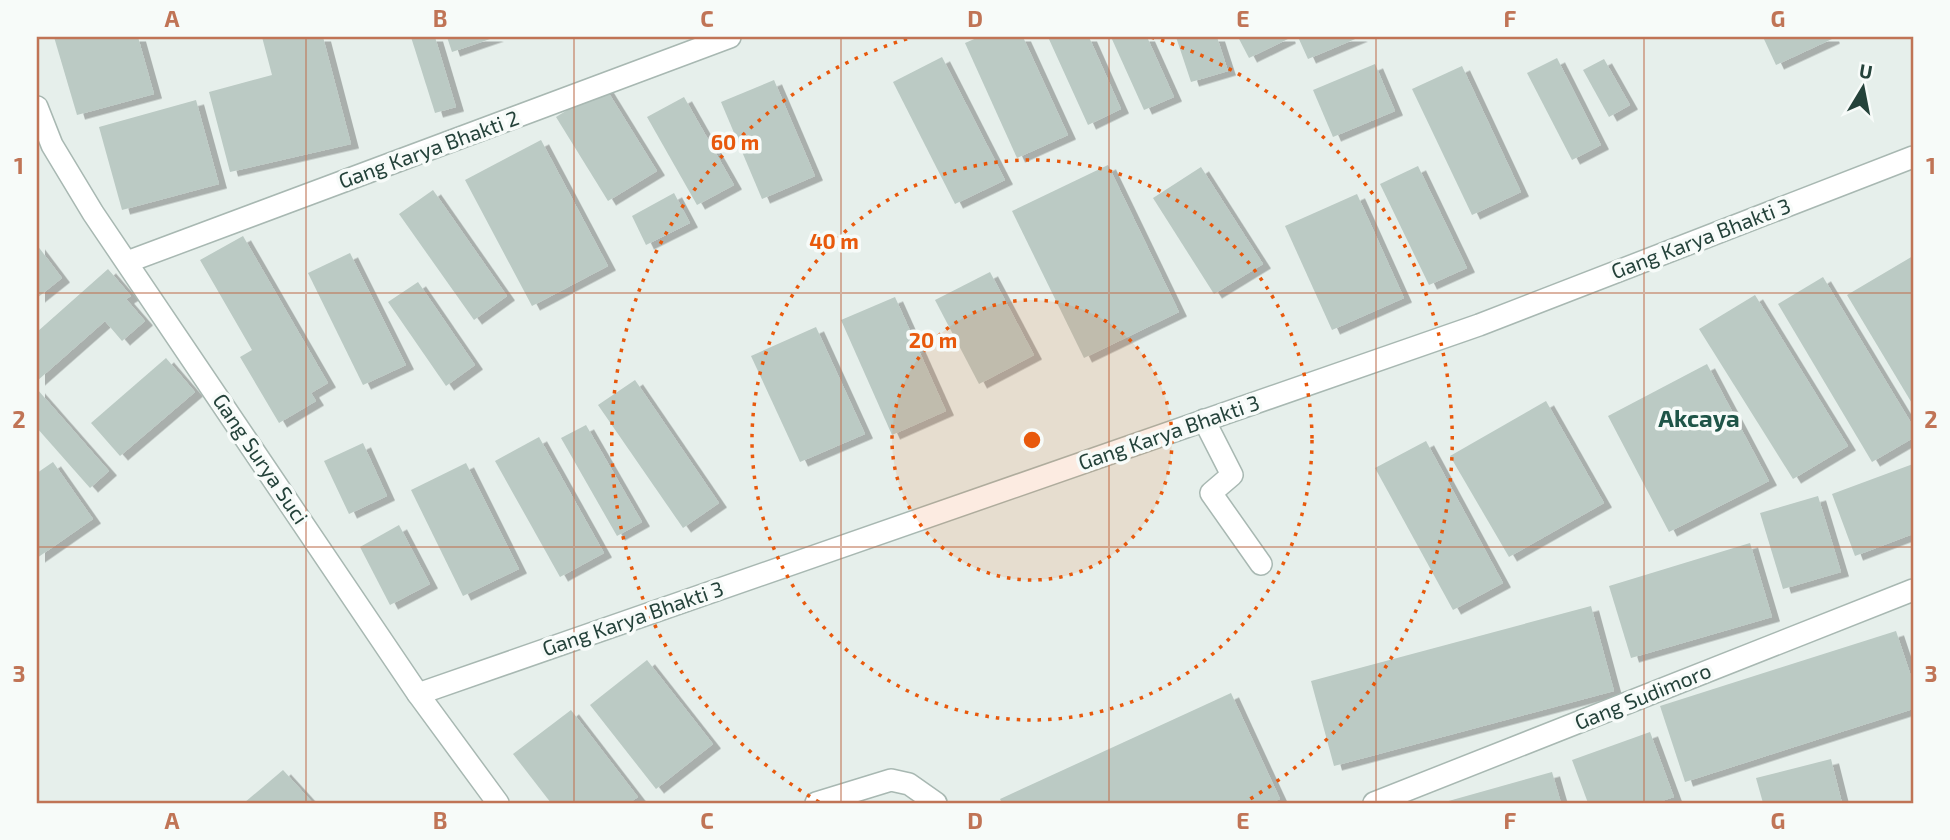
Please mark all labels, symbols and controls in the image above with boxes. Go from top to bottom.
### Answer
text: A [164,4,180,32]
text: B [433,4,447,32]
text: C [700,4,714,32]
text: D [967,4,983,32]
text: E [1236,4,1250,32]
text: F [1504,4,1517,32]
text: G [1771,4,1785,32]
north arrow [1828,52,1898,122]
text: U [1858,58,1874,83]
street label: Gang Karya Bhakti 2 [335,104,522,193]
text: 60 m [711,129,759,154]
text: 1 [14,151,24,179]
text: 1 [1926,151,1936,179]
street label: Gang Karya Bhakti 3 [1607,192,1794,283]
text: 40 m [809,228,859,253]
text: 20 m [909,327,957,352]
street label: Gang Surya Suci [208,388,314,528]
street label: Gang Karya Bhakti 3 [1075,389,1262,474]
district label: Akcaya [1658,403,1740,432]
text: 2 [12,405,26,433]
text: 2 [1924,405,1938,433]
centre of rings [1020,428,1044,452]
street label: Gang Karya Bhakti 3 [539,575,726,660]
street label: Gang Sudimoro [1571,657,1714,734]
text: 3 [12,659,26,687]
text: 3 [1924,659,1938,687]
text: A [164,806,180,834]
text: B [433,806,447,834]
text: C [700,806,714,834]
text: D [967,806,983,834]
text: E [1236,806,1250,834]
text: F [1504,806,1517,834]
text: G [1771,806,1785,834]

